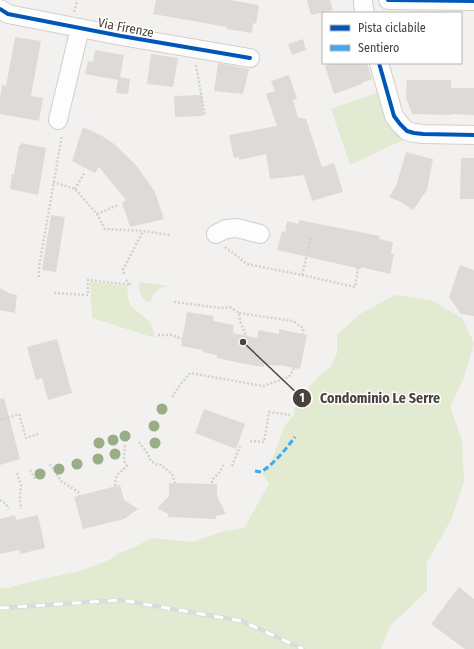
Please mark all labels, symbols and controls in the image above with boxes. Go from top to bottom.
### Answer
legend [322,12,462,64]
street label: Via Firenze [97,15,155,40]
text: Pista ciclabile [358,21,426,35]
text: Sentiero [358,41,399,55]
callout: Condominio Le Serre [292,385,448,411]
text: Condominio Le Serre [320,390,440,407]
text: 1 [299,391,305,405]

